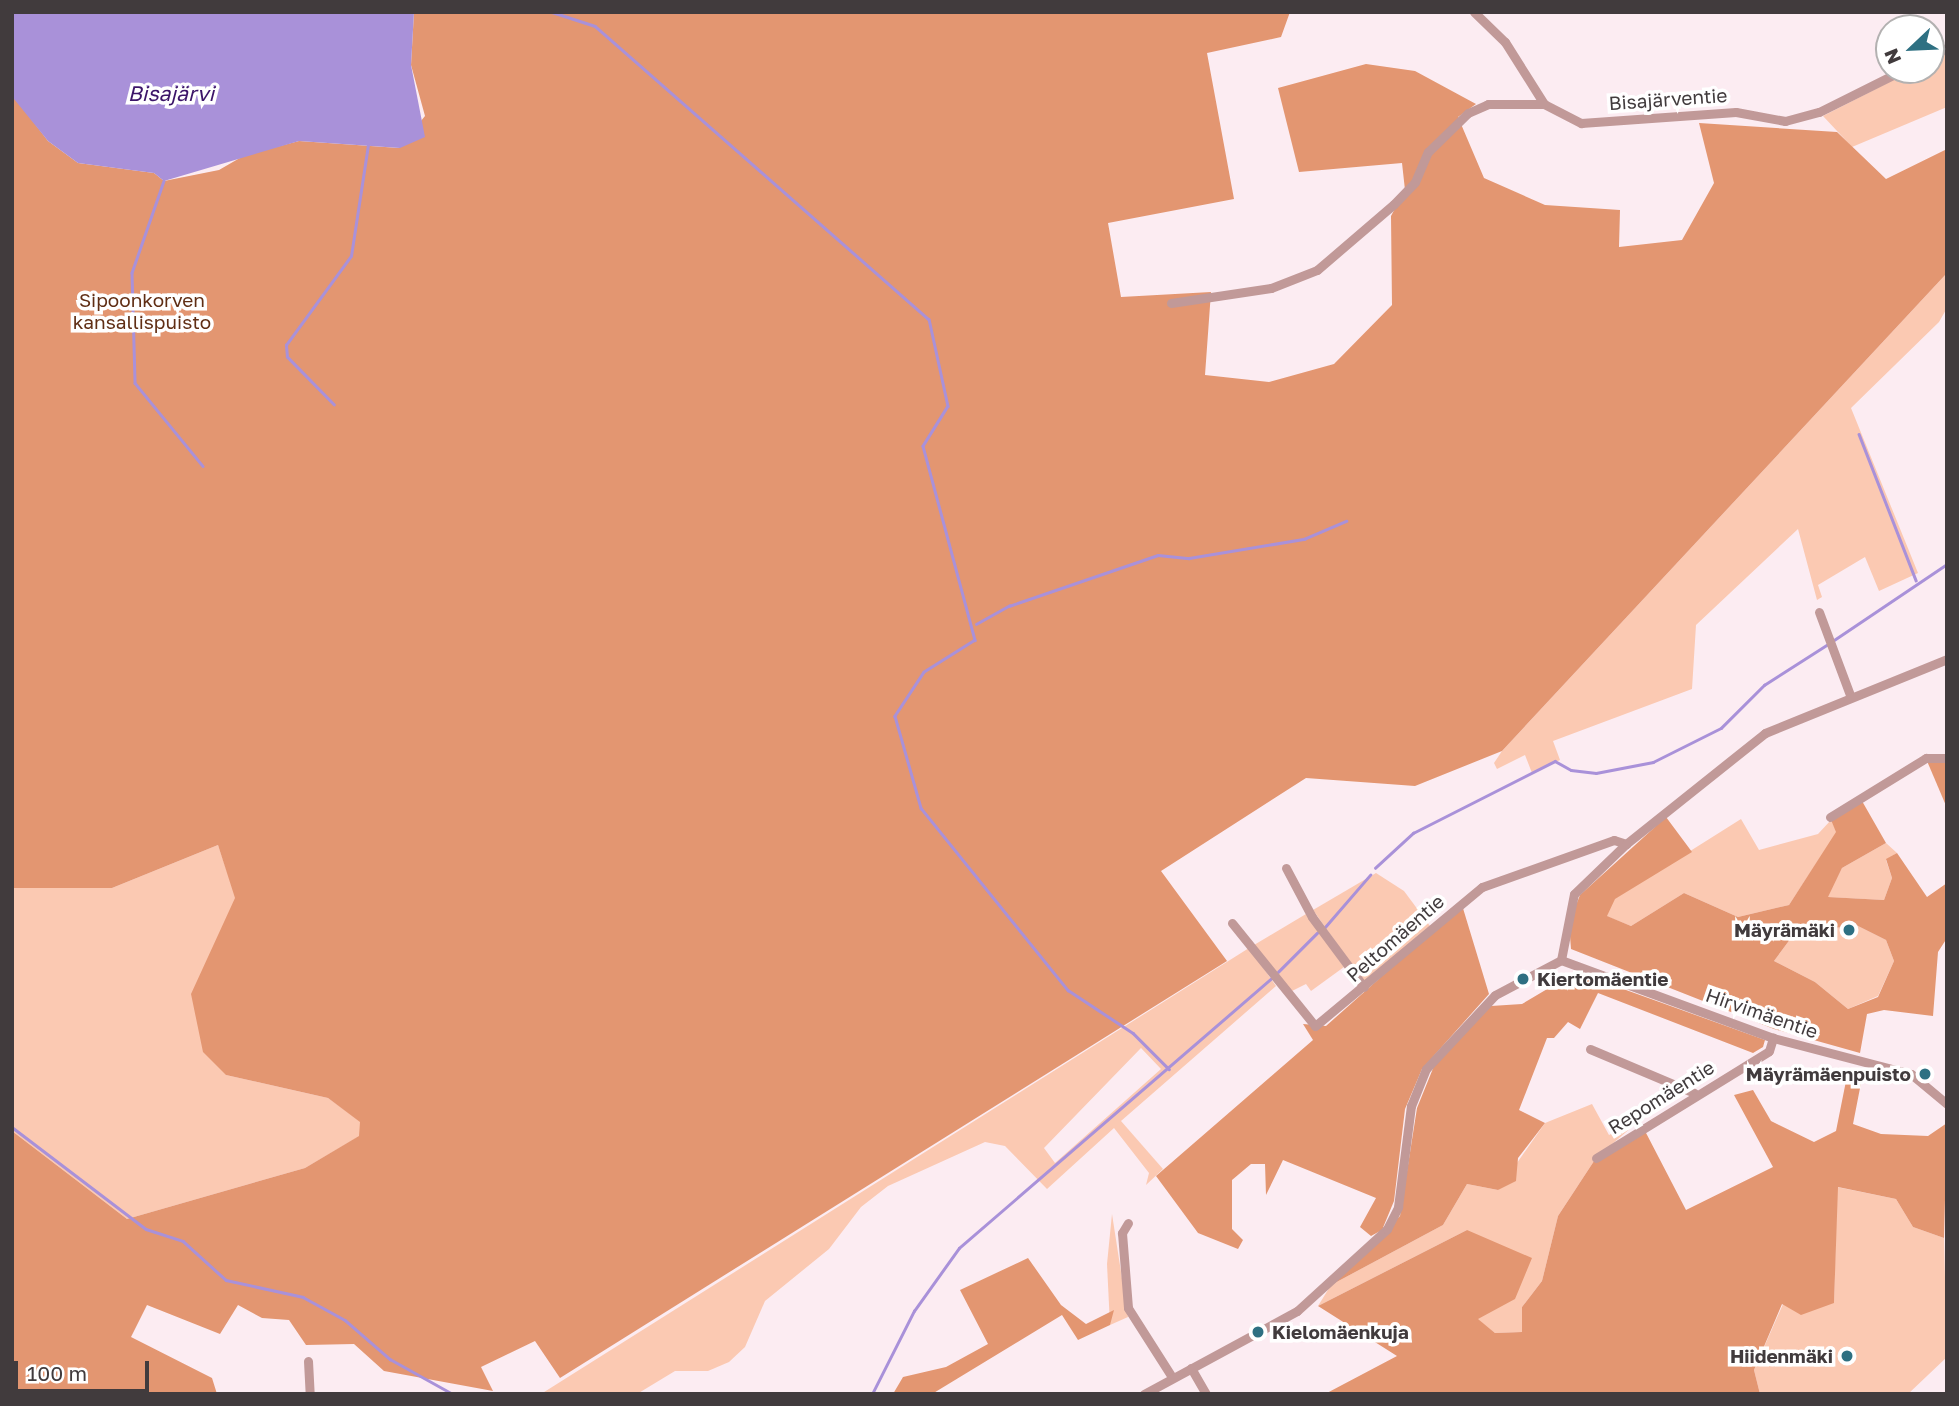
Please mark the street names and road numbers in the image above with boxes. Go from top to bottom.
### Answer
street label: Bisajärventie [1608,83,1728,115]
street label: Peltomäentie [1342,889,1448,987]
street label: Hirvimäentie [1703,983,1821,1043]
street label: Repomäentie [1604,1055,1718,1139]

